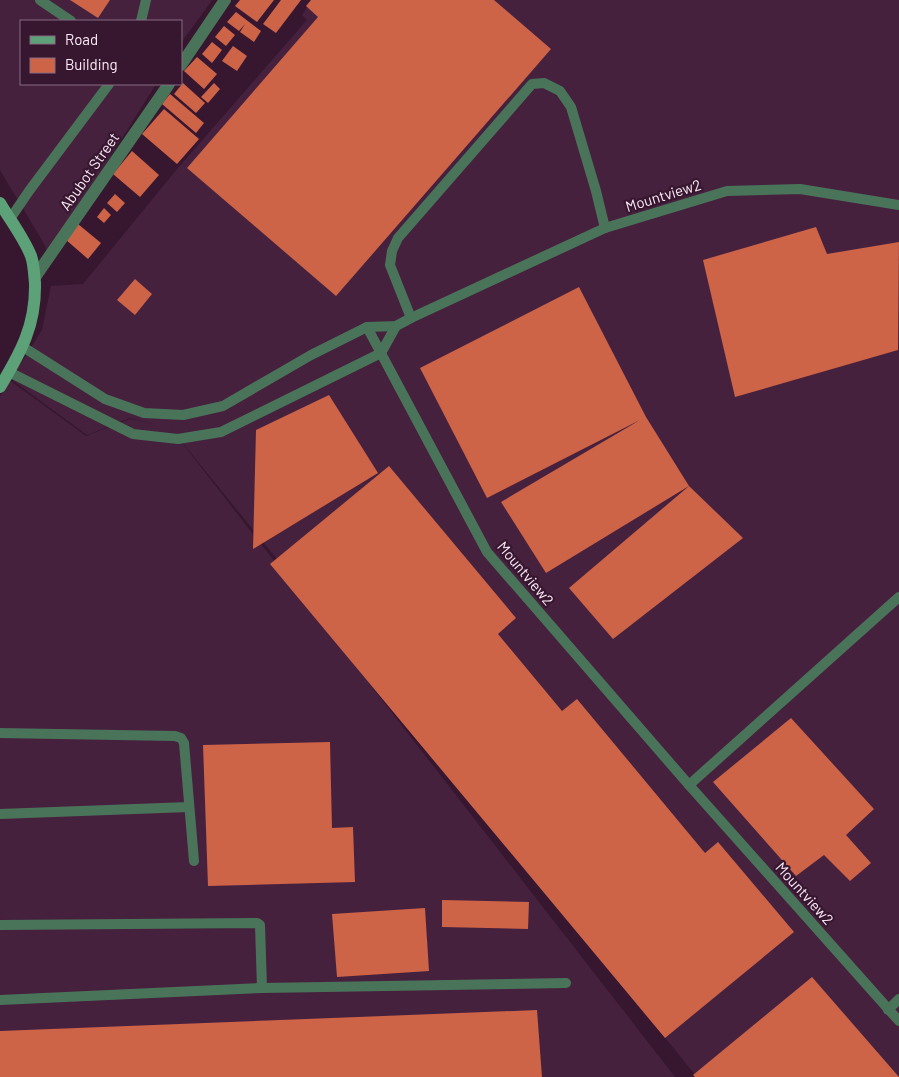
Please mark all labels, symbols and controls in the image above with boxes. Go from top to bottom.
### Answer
legend [20,20,182,85]
text: Road [65,30,98,48]
text: Building [65,55,118,73]
street label: Abubot Street [56,129,122,213]
street label: Mountview2 [623,175,703,215]
street label: Mountview2 [494,537,558,609]
street label: Mountview2 [772,858,838,928]

